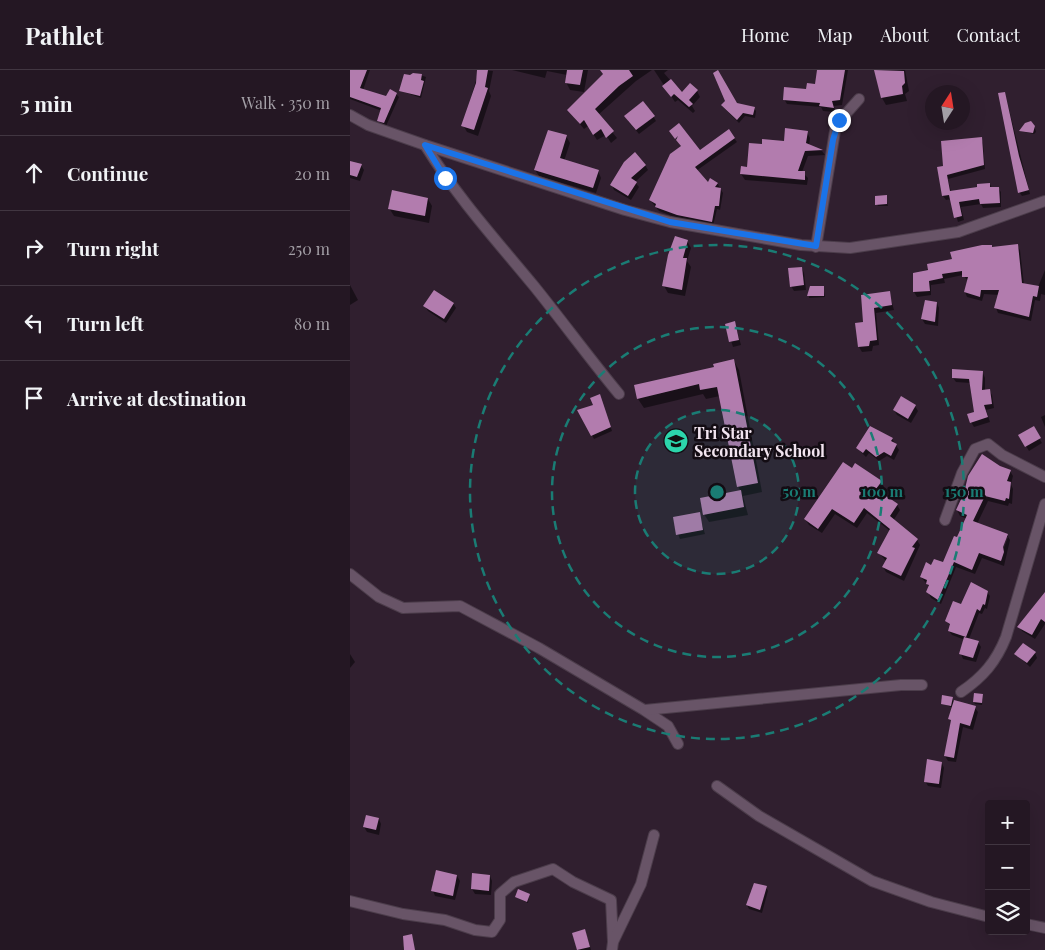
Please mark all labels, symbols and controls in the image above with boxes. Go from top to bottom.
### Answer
text: Pathlet [25,19,103,51]
text: Home [741,23,789,47]
text: Map [817,23,852,47]
text: About [880,23,929,47]
text: Contact [957,23,1020,47]
north arrow [925,85,970,130]
text: 5 min [20,89,73,117]
text: Walk · 350 m [241,92,330,113]
route end [828,109,851,132]
icon: ahead [20,159,48,187]
text: Continue [67,160,148,186]
text: 20 m [295,163,330,184]
route start [434,167,457,190]
icon: right [20,234,48,262]
text: Turn right [67,235,159,261]
text: 250 m [288,238,330,259]
icon: left [20,309,48,337]
text: Turn left [67,310,144,336]
text: 80 m [294,313,330,334]
icon: arrive [20,384,48,412]
text: Arrive at destination [67,385,247,411]
place label: Tri Star Secondary School [694,422,825,461]
school or university icon: Tri Star Secondary School [663,428,689,454]
text: 50 m [782,481,816,501]
text: 100 m [861,481,904,501]
text: 150 m [944,481,984,501]
centre of rings [708,483,726,501]
map controls [985,800,1030,935]
button: + [985,800,1030,845]
button: − [985,845,1030,890]
button: layers [985,890,1030,935]

